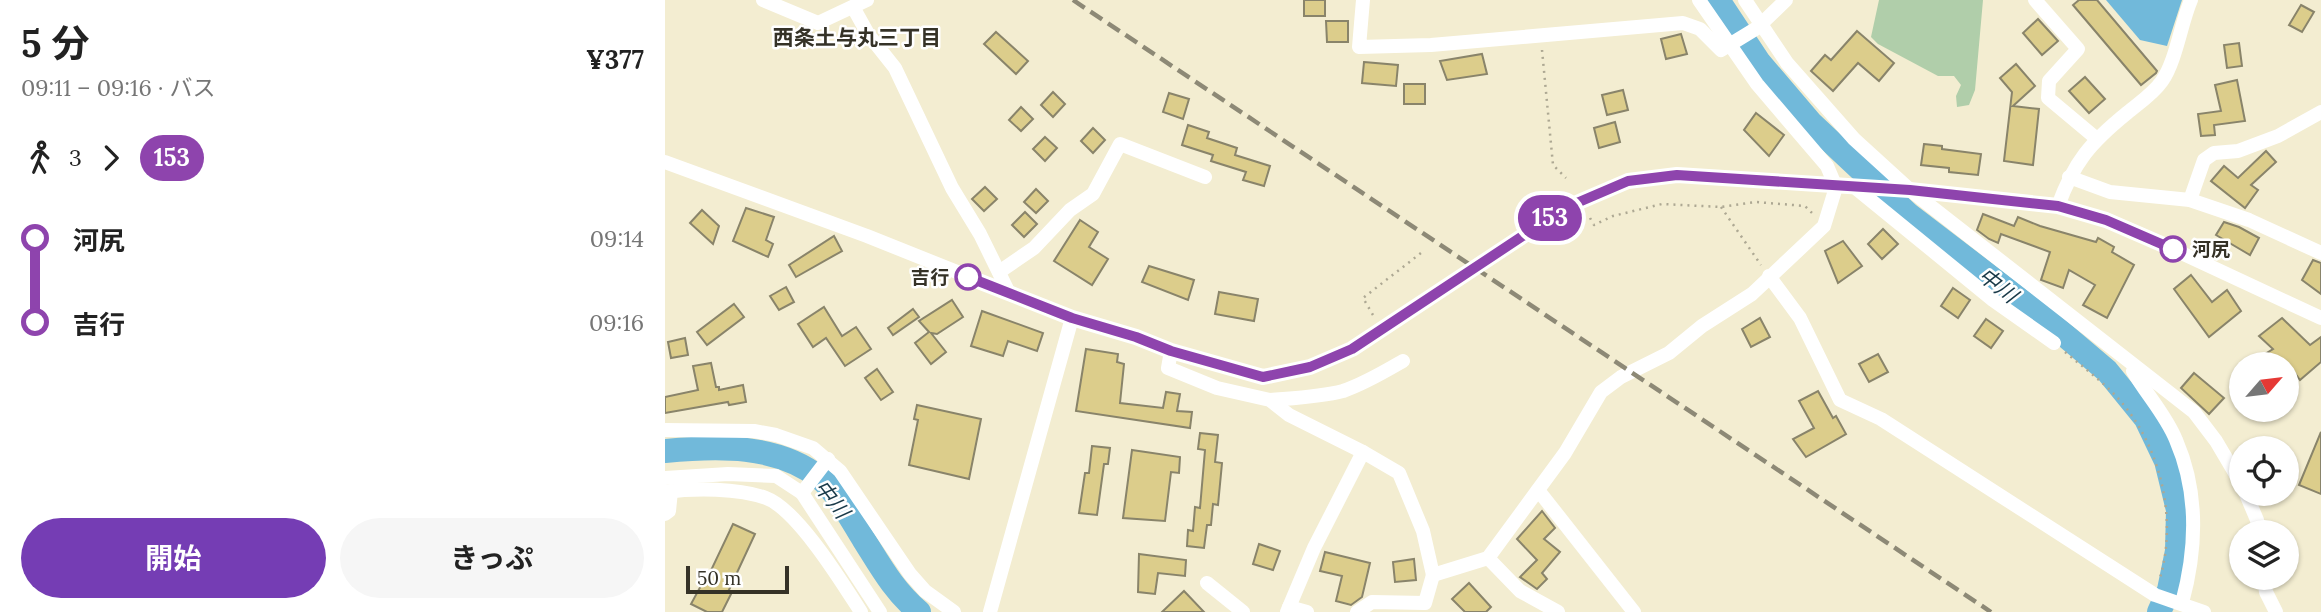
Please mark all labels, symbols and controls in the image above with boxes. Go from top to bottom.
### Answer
text: 5 分 [21,19,90,67]
district label: 西条土与丸三丁目 [773,24,941,51]
text: ¥377 [586,43,644,76]
text: 09:11 – 09:16 · バス [21,73,216,102]
icon: walk [21,139,59,177]
icon: forward [92,139,130,177]
text: 153 [154,142,190,173]
text: 3 [69,143,82,172]
line badge: 153 [1510,195,1590,241]
text: 153 [1532,202,1568,233]
text: 河尻 [73,224,125,257]
text: 09:14 [590,224,644,253]
marker: 河尻 [2160,236,2186,262]
place label: 河尻 [2192,237,2230,261]
water label: 中川 [1973,261,2024,310]
marker: 吉行 [955,264,981,290]
place label: 吉行 [911,265,949,289]
text: 吉行 [73,308,125,341]
text: 09:16 [589,308,644,337]
north arrow [2229,352,2299,422]
map controls [2229,352,2299,590]
button: locate [2229,436,2299,506]
water label: 中川 [808,474,857,525]
button: 開始 [21,518,326,598]
button: きっぷ [340,518,644,598]
button: layers [2229,520,2299,590]
scale bar [686,563,789,595]
text: 50 m [697,566,741,590]

